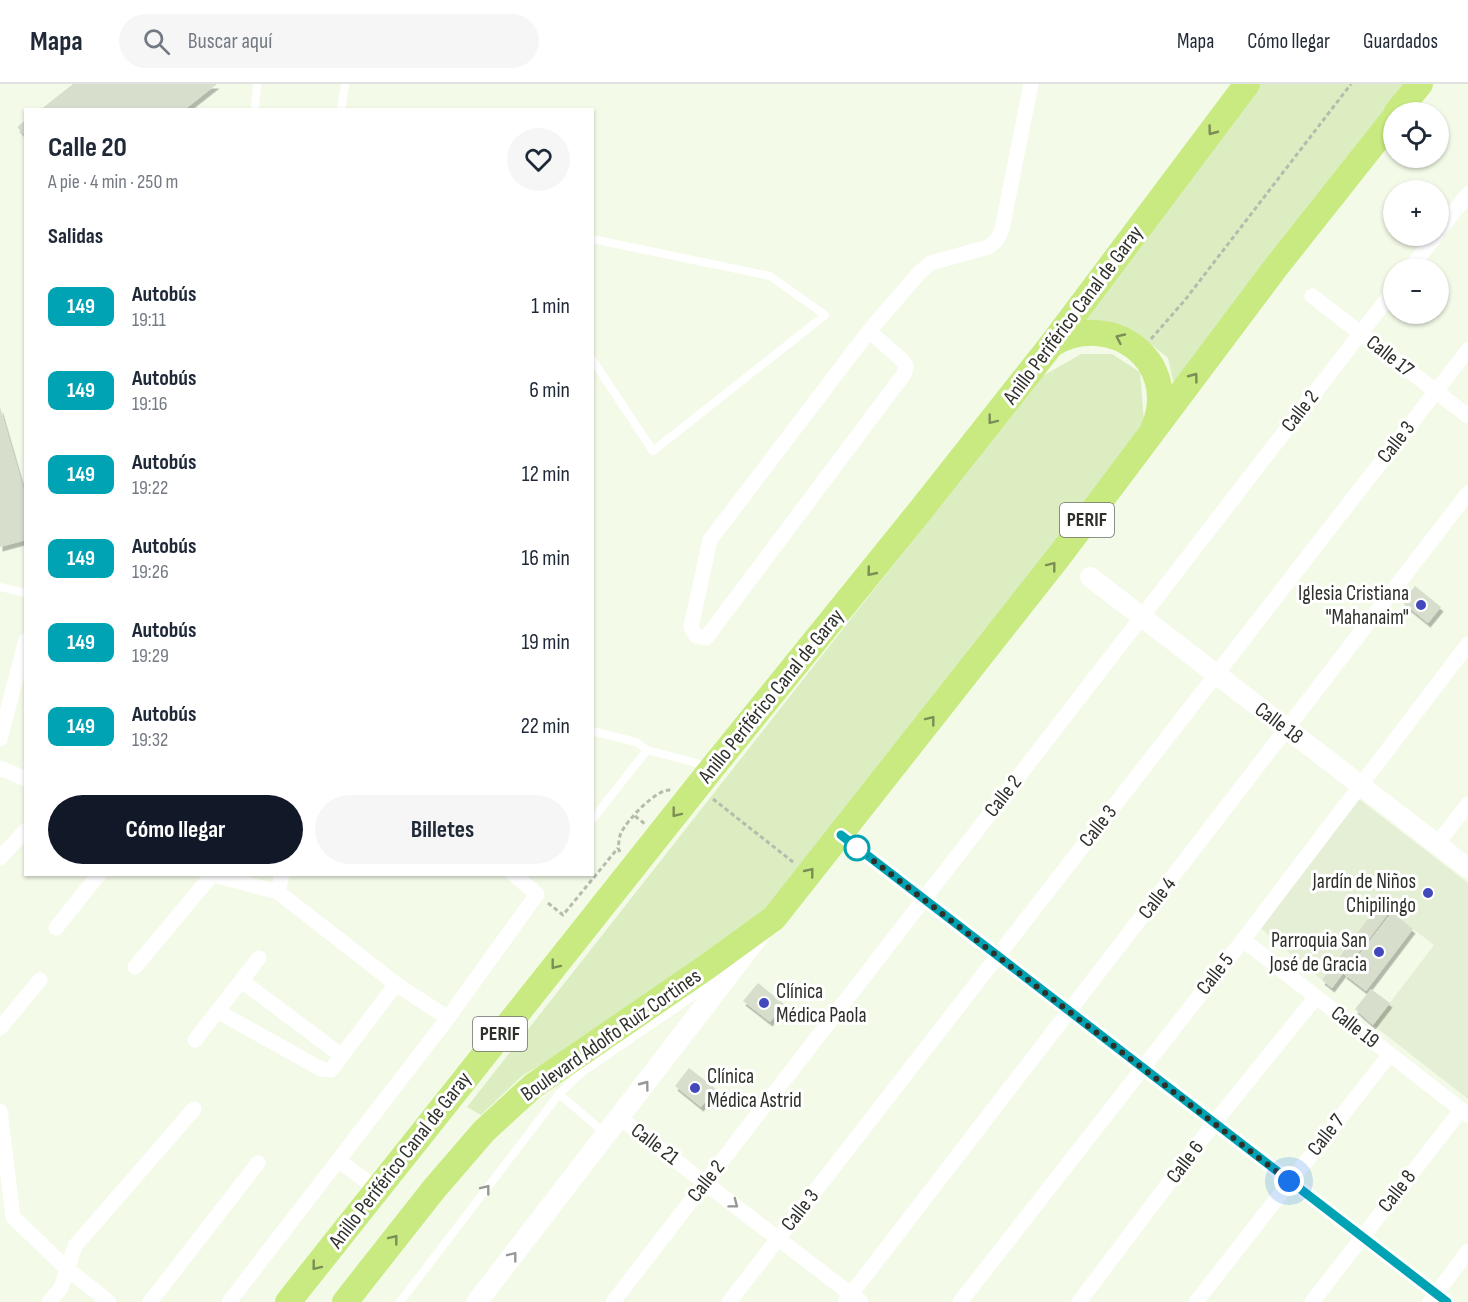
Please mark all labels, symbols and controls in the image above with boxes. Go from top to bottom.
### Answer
search box [119,14,539,68]
text: Mapa [30,25,83,58]
icon: search [140,25,173,58]
text: Buscar aquí [188,28,272,55]
text: Mapa [1177,29,1214,54]
text: Cómo llegar [1247,29,1330,54]
text: Guardados [1363,29,1438,54]
map controls [1383,102,1449,324]
button: locate [1383,102,1449,168]
one-way arrow [1208,124,1219,135]
button: heart [507,128,570,191]
text: Calle 20 [48,131,127,164]
text: A pie · 4 min · 250 m [48,170,178,194]
button: + [1383,180,1449,246]
street label: Anillo Periférico Canal de Garay [997,221,1148,410]
text: Salidas [48,223,103,250]
button: − [1383,258,1449,324]
text: Autobús [132,281,196,308]
text: 1 min [531,293,570,320]
text: 149 [67,294,95,319]
text: 19:11 [132,308,166,332]
street label: Calle 17 [1361,330,1419,383]
one-way arrow [1115,334,1126,346]
text: Autobús [132,365,196,392]
one-way arrow [1187,372,1198,383]
text: 6 min [529,377,570,404]
text: 149 [67,378,95,403]
street label: Calle 2 [1276,385,1324,437]
text: 19:16 [132,392,167,416]
one-way arrow [989,413,1000,424]
street label: Calle 3 [1372,416,1420,468]
text: Autobús [132,449,196,476]
text: 12 min [522,461,570,488]
text: 149 [67,462,95,487]
text: 19:22 [132,476,168,500]
road number: PERIF [1060,503,1114,537]
text: Autobús [132,533,196,560]
text: 16 min [522,545,570,572]
text: 149 [67,546,95,571]
text: 19:26 [132,560,169,584]
one-way arrow [1044,562,1055,573]
one-way arrow [867,565,878,576]
place label: Iglesia Cristiana "Mahanaim" [1298,581,1409,630]
marker: Iglesia Cristiana "Mahanaim" [1414,598,1428,612]
street label: Anillo Periférico Canal de Garay [692,604,849,789]
text: Autobús [132,617,196,644]
text: 19 min [521,629,570,656]
text: 149 [67,630,95,655]
text: 19:29 [132,644,169,668]
street label: Calle 18 [1250,697,1308,749]
text: Autobús [132,701,196,728]
text: 22 min [521,713,570,740]
text: 149 [67,714,95,739]
one-way arrow [924,715,935,726]
text: 19:32 [132,728,168,752]
street label: Calle 2 [979,770,1027,822]
button: Cómo llegar [48,795,303,864]
button: Billetes [315,795,570,864]
street label: Calle 3 [1074,800,1122,852]
one-way arrow [673,806,684,817]
unlabelled marker [844,835,870,861]
one-way arrow [803,868,814,879]
place label: Jardín de Niños Chipilingo [1312,869,1416,918]
street label: Calle 4 [1133,872,1181,924]
marker: Jardín de Niños Chipilingo [1421,886,1435,900]
place label: Parroquia San José de Gracia [1268,928,1367,977]
marker: Parroquia San José de Gracia [1372,945,1386,959]
street label: Calle 5 [1191,948,1239,1000]
one-way arrow [552,959,563,970]
street label: Boulevard Adolfo Ruiz Cortines [516,963,706,1107]
place label: Clínica Médica Paola [776,979,867,1028]
marker: Clínica Médica Paola [757,996,771,1010]
street label: Calle 19 [1326,1000,1384,1054]
road number: PERIF [473,1017,527,1051]
place label: Clínica Médica Astrid [707,1064,802,1113]
street label: Anillo Periférico Canal de Garay [323,1067,477,1254]
one-way arrow [638,1081,649,1092]
marker: Clínica Médica Astrid [688,1081,702,1095]
street label: Calle 7 [1302,1109,1350,1161]
street label: Calle 21 [626,1118,684,1170]
street label: Calle 6 [1161,1136,1209,1188]
street label: Calle 2 [682,1155,730,1207]
street label: Calle 8 [1373,1165,1421,1217]
your location [1274,1166,1304,1196]
street label: Calle 3 [776,1184,824,1236]
one-way arrow [479,1185,490,1196]
one-way arrow [727,1197,738,1208]
one-way arrow [387,1235,398,1246]
one-way arrow [505,1252,516,1263]
one-way arrow [313,1259,324,1270]

